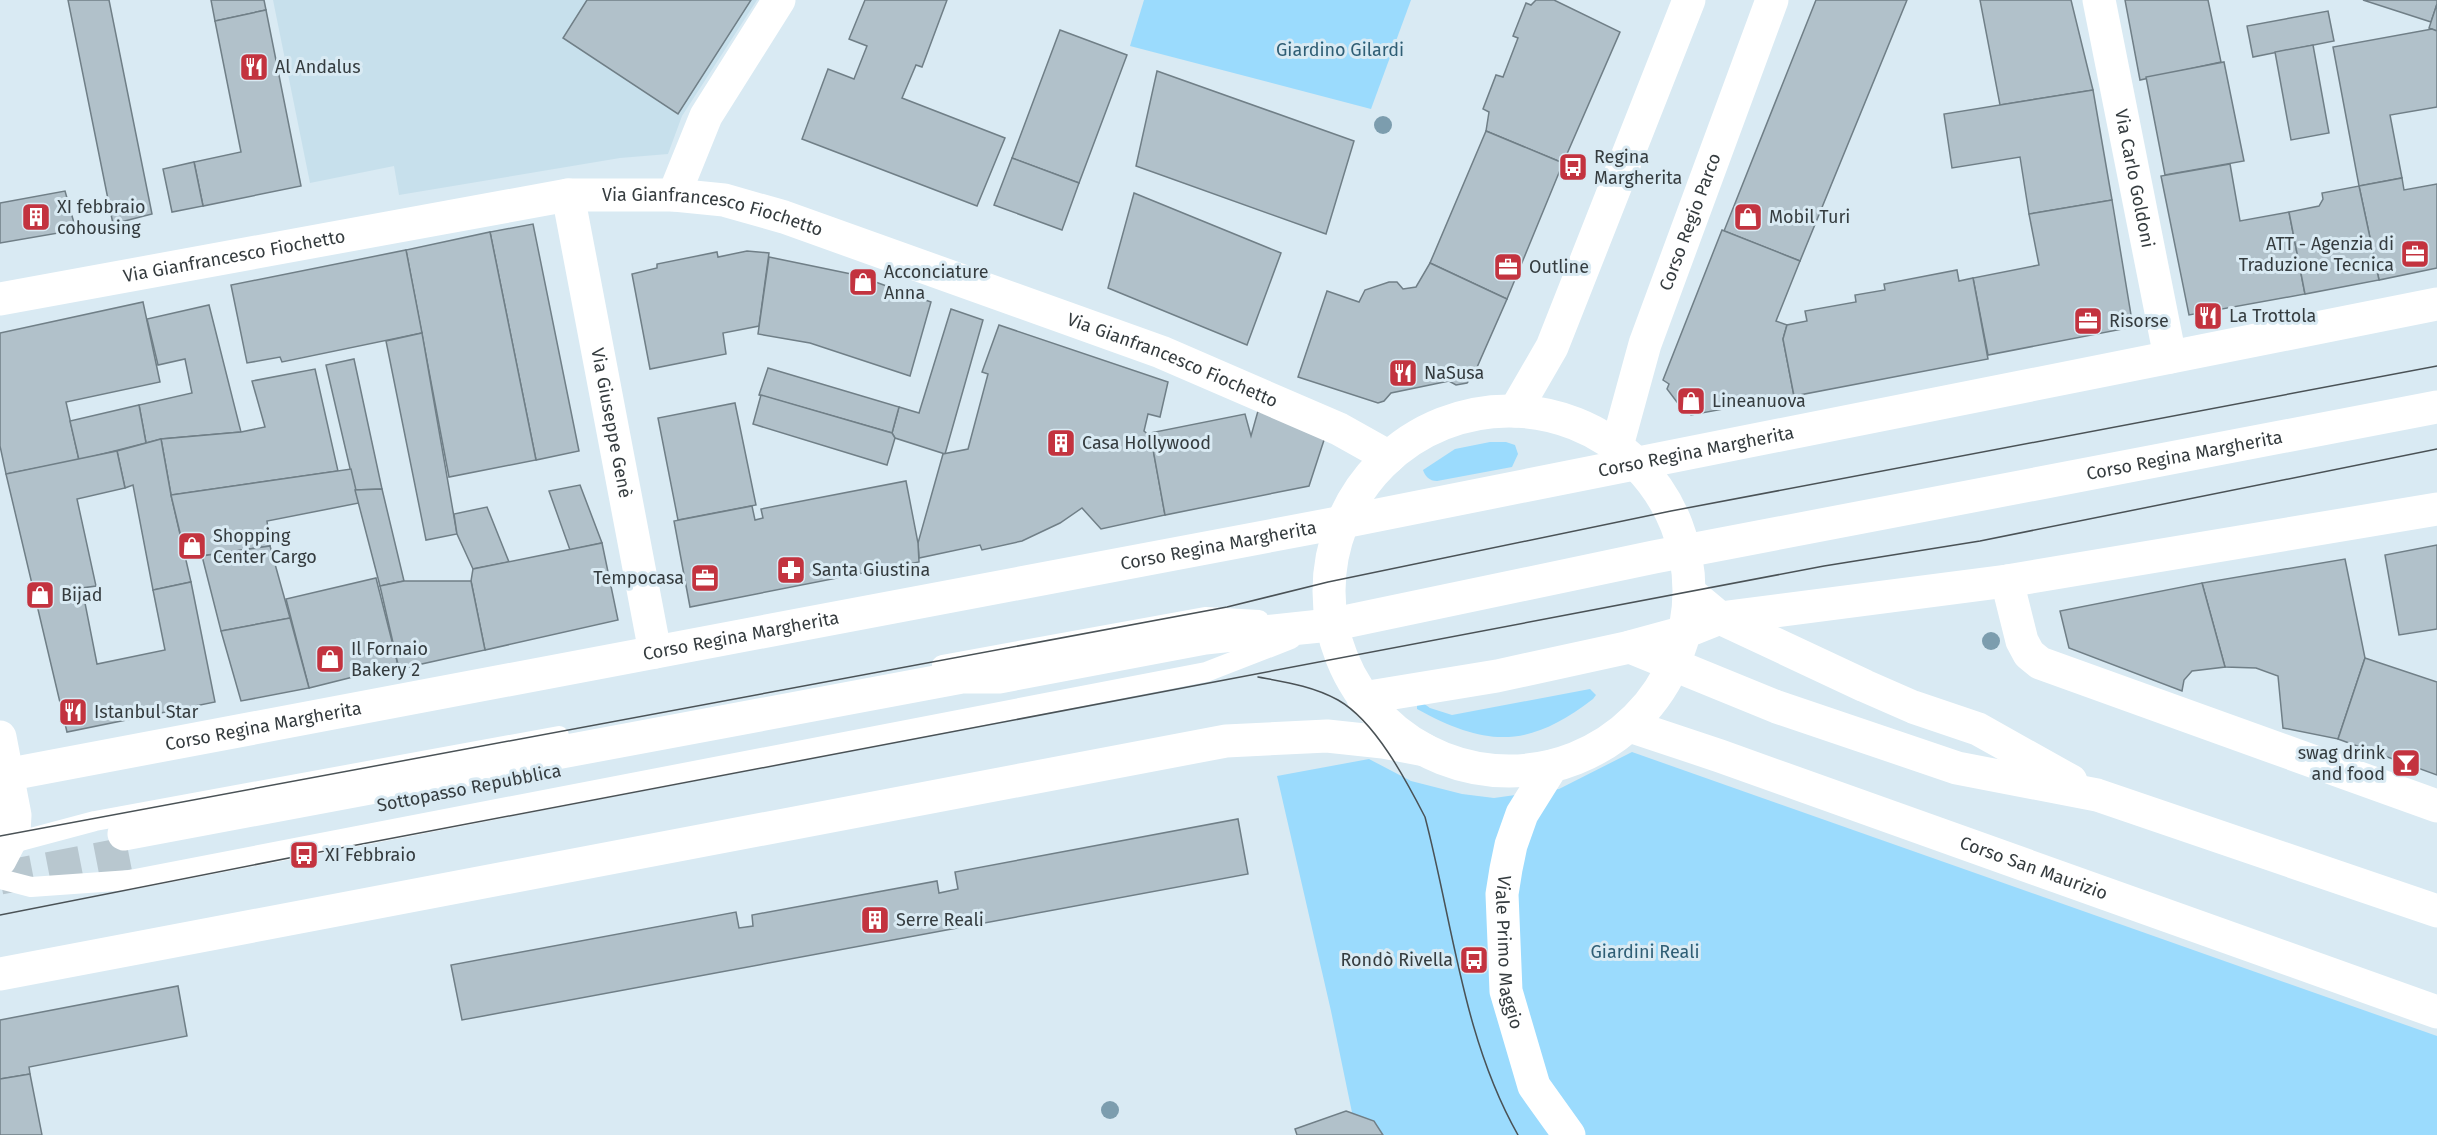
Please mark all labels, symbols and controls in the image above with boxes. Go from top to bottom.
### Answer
park label: Giardino Gilardi [1276,39,1404,61]
restaurant icon: Al Andalus [238,51,270,83]
place label: Al Andalus [275,56,361,78]
street label: Via Carlo Goldoni [2110,107,2159,250]
place label: Regina Margherita [1594,146,1682,189]
street label: Corso Regio Parco [1655,150,1726,294]
bus stop icon: Regina Margherita [1557,151,1589,183]
street label: Via Gianfrancesco Fiochetto [602,184,826,241]
place label: XI febbraio cohousing [57,196,146,239]
building icon: XI febbraio cohousing [20,201,52,233]
shop icon: Mobil Turi [1732,201,1764,233]
place label: Mobil Turi [1769,206,1850,228]
street label: Via Gianfrancesco Fiochetto [121,225,347,287]
place label: ATT - Agenzia di Traduzione Tecnica [2239,233,2394,276]
office icon: ATT - Agenzia di Traduzione Tecnica [2399,238,2431,270]
office icon: Outline [1492,251,1524,283]
place label: Outline [1529,256,1589,278]
place label: Acconciature Anna [884,261,989,304]
shop icon: Acconciature Anna [847,266,879,298]
restaurant icon: La Trottola [2192,300,2224,332]
office icon: Risorse [2072,305,2104,337]
place label: La Trottola [2229,305,2316,327]
street label: Via Gianfrancesco Fiochetto [1064,308,1281,412]
place label: Risorse [2109,310,2169,332]
street label: Via Giuseppe Genè [586,346,636,500]
restaurant icon: NaSusa [1387,357,1419,389]
place label: NaSusa [1424,362,1484,384]
shop icon: Lineanuova [1675,385,1707,417]
place label: Lineanuova [1712,390,1806,412]
street label: Corso Regina Margherita [1596,421,1796,482]
street label: Corso Regina Margherita [2085,426,2284,485]
building icon: Casa Hollywood [1045,427,1077,459]
place label: Casa Hollywood [1082,432,1211,454]
street label: Corso Regina Margherita [1119,516,1318,575]
place label: Shopping Center Cargo [213,525,317,568]
shop icon: Shopping Center Cargo [176,530,208,562]
pharmacy icon: Santa Giustina [775,554,807,586]
place label: Santa Giustina [812,559,930,581]
office icon: Tempocasa [689,562,721,594]
place label: Tempocasa [593,567,684,589]
shop icon: Bijad [24,579,56,611]
place label: Bijad [61,584,103,606]
street label: Corso Regina Margherita [641,607,841,665]
place label: Il Fornaio Bakery 2 [351,638,428,681]
shop icon: Il Fornaio Bakery 2 [314,643,346,675]
restaurant icon: Istanbul Star [57,696,89,728]
street label: Corso Regina Margherita [163,697,363,756]
place label: Istanbul Star [94,701,199,723]
place label: swag drink and food [2298,742,2386,785]
bar icon: swag drink and food [2390,747,2422,779]
street label: Sottopasso Repubblica [375,759,563,817]
street label: Corso San Maurizio [1957,832,2111,905]
bus stop icon: XI Febbraio [288,839,320,871]
place label: XI Febbraio [325,844,416,866]
street label: Viale Primo Maggio [1491,873,1528,1032]
building icon: Serre Reali [859,904,891,936]
place label: Serre Reali [896,909,984,931]
park label: Giardini Reali [1590,941,1700,963]
bus stop icon: Rondò Rivella [1458,944,1490,976]
place label: Rondò Rivella [1340,949,1453,971]

